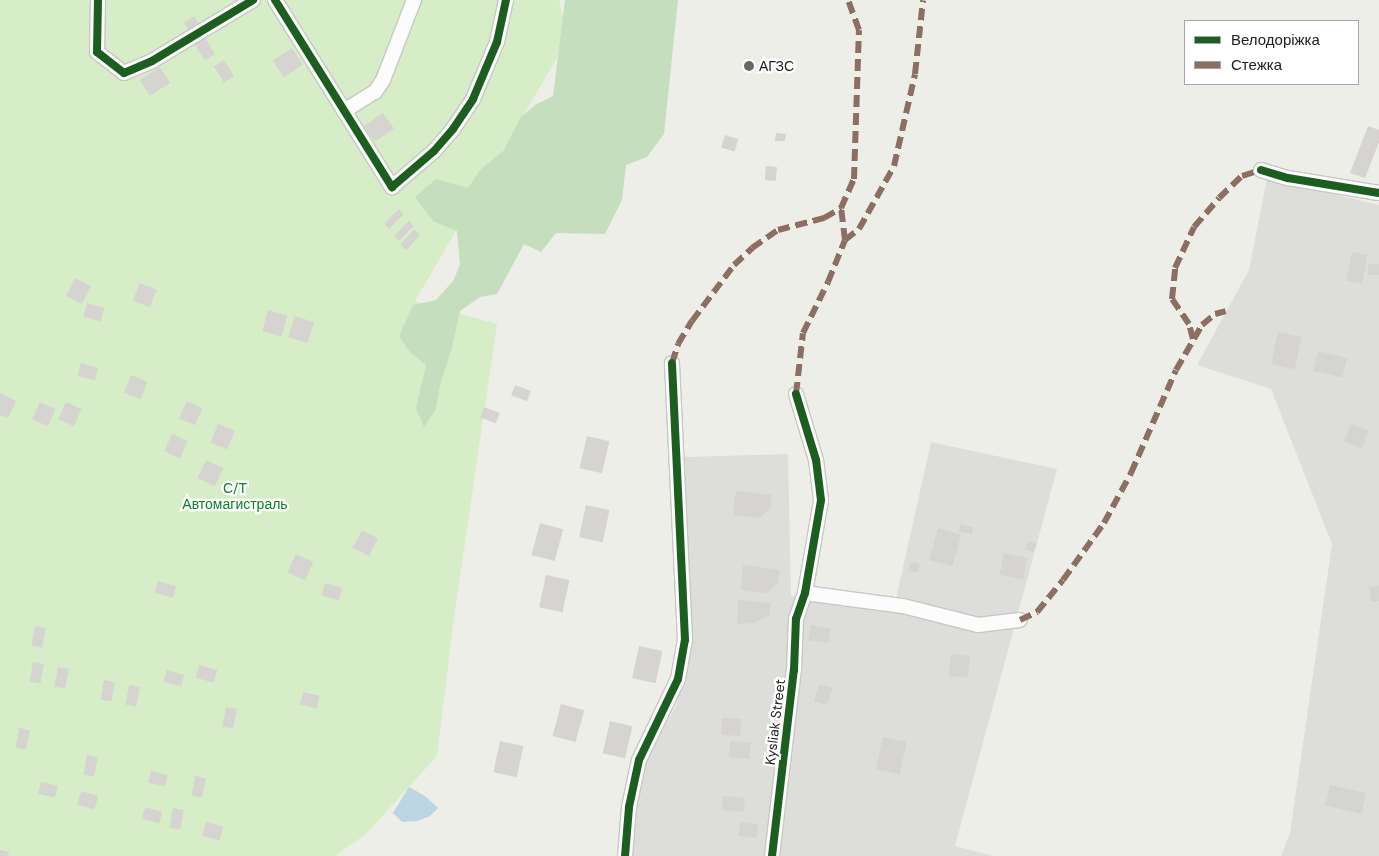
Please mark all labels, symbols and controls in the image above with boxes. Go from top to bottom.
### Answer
legend [1184,20,1359,85]
text: Велодоріжка [1231,30,1320,50]
text: Стежка [1231,55,1282,75]
place label: АГЗС [759,58,794,74]
marker: АГЗС [743,60,755,72]
park label: С/Т Автомагистраль [182,480,288,512]
street label: Kysliak Street [761,678,789,766]

